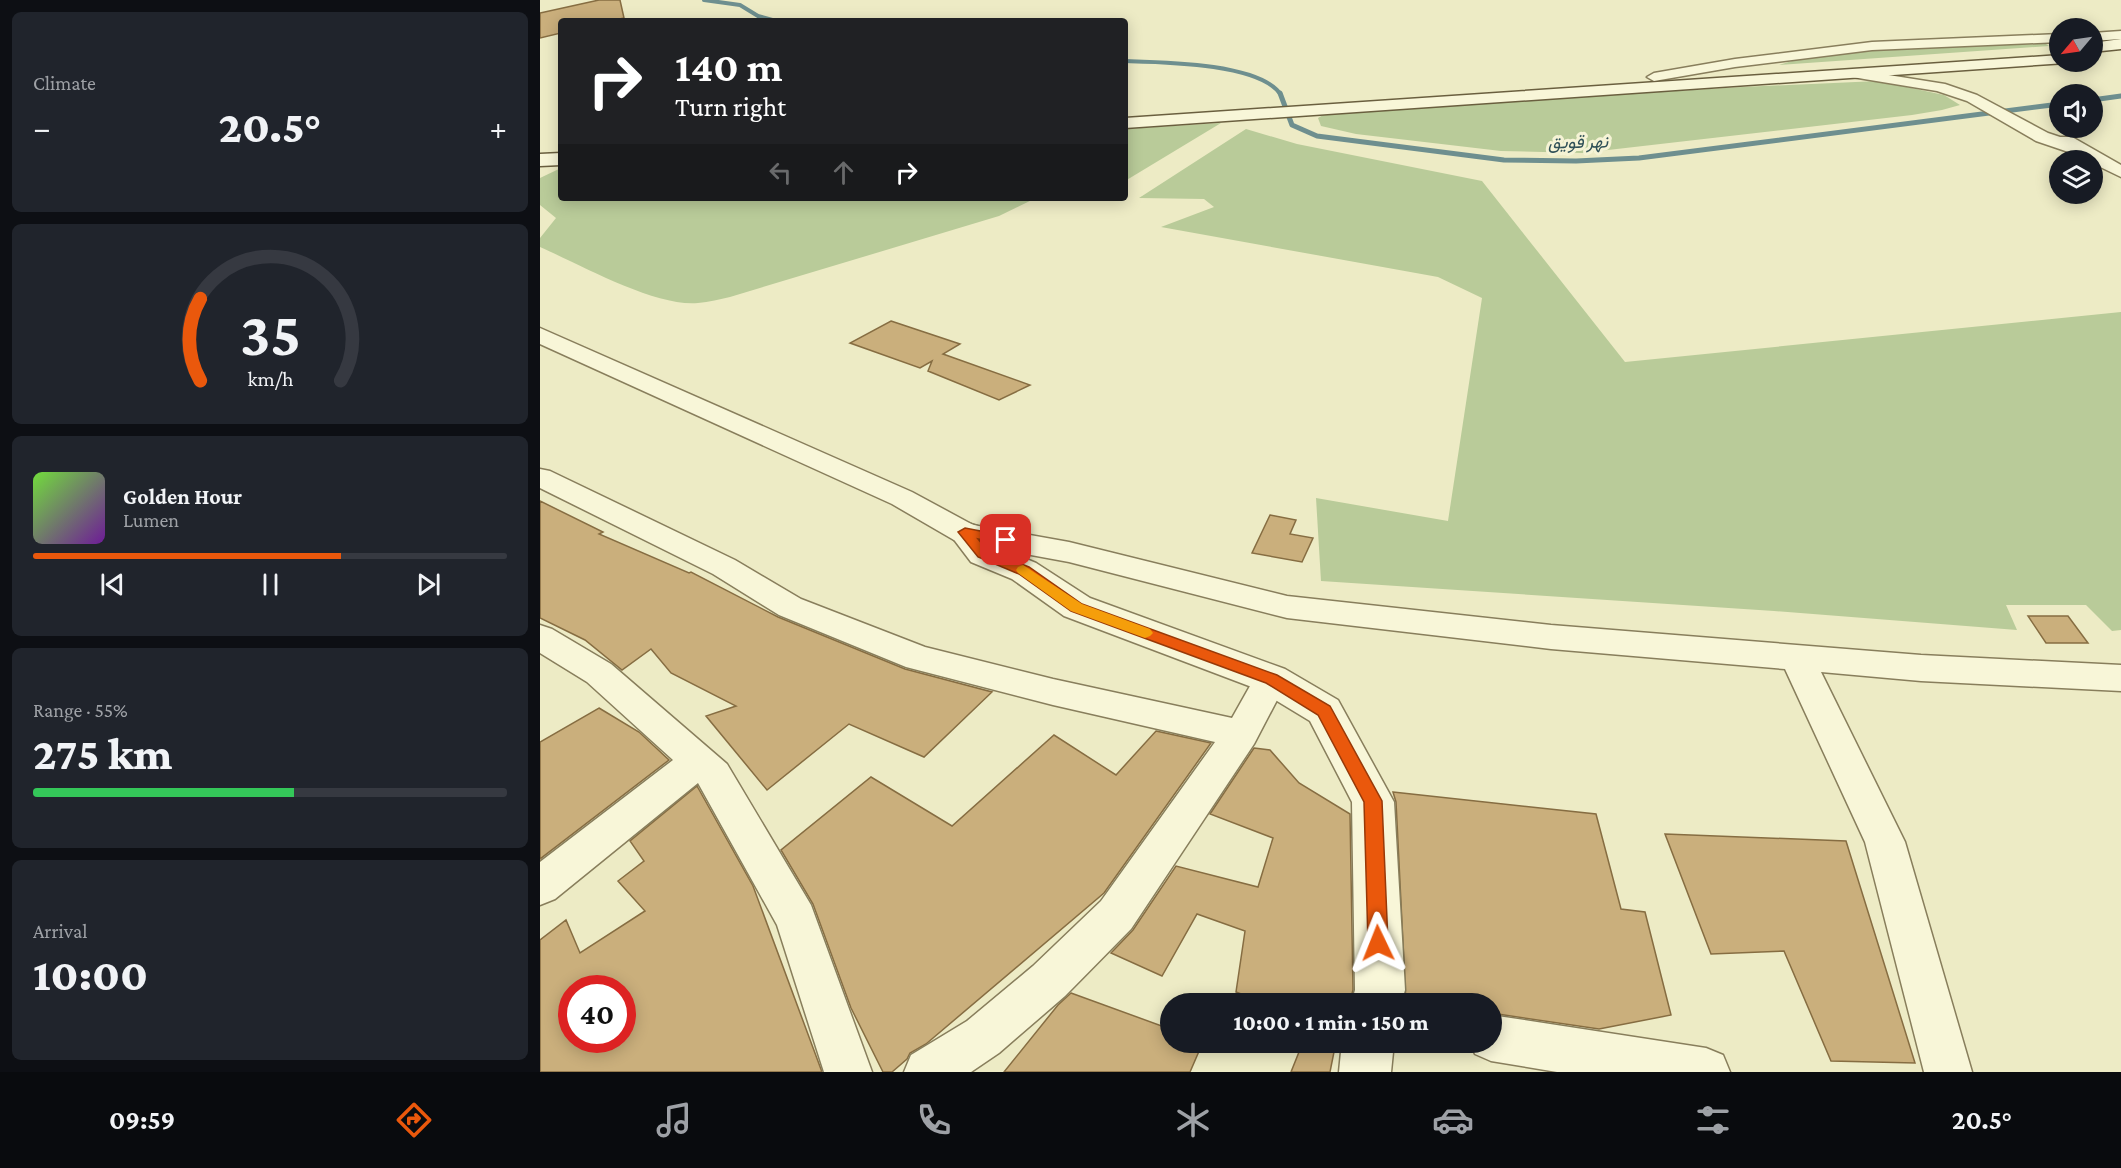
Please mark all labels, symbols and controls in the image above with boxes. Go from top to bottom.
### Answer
north arrow [2049,18,2103,72]
map controls [2049,18,2103,204]
icon: right [576,42,654,120]
text: 140 m [675,43,783,90]
text: Climate [33,72,96,94]
button: sound [2049,84,2103,138]
text: Turn right [675,92,786,122]
text: 20.5° [218,102,322,152]
text: − [33,109,50,146]
text: + [490,109,507,146]
water label: نهر قويق [1548,131,1609,154]
button: layers [2049,150,2103,204]
icon: left [764,156,797,189]
icon: ahead [827,156,860,189]
icon: right [890,156,923,189]
text: 35 [239,299,301,368]
text: km/h [247,367,294,391]
text: Golden Hour [123,484,242,509]
text: Lumen [123,509,179,531]
pin [980,514,1031,565]
icon: arrive [989,523,1022,556]
icon: previous [96,568,129,601]
icon: pause [254,568,287,601]
icon: next [412,568,445,601]
text: Range · 55% [33,699,128,721]
text: 275 km [33,729,172,779]
position arrow [1346,911,1410,975]
text: Arrival [33,920,87,942]
text: 10:00 [33,950,148,1000]
speed limit sign: 40 [558,975,636,1053]
text: 10:00 · 1 min · 150 m [1234,1010,1428,1035]
icon: directions [393,1099,435,1141]
icon: music [653,1099,695,1141]
icon: phone [913,1099,955,1141]
icon: climate [1172,1099,1214,1141]
icon: car [1432,1099,1474,1141]
icon: filters [1692,1099,1734,1141]
text: 09:59 [109,1105,175,1135]
text: 20.5° [1952,1105,2012,1135]

